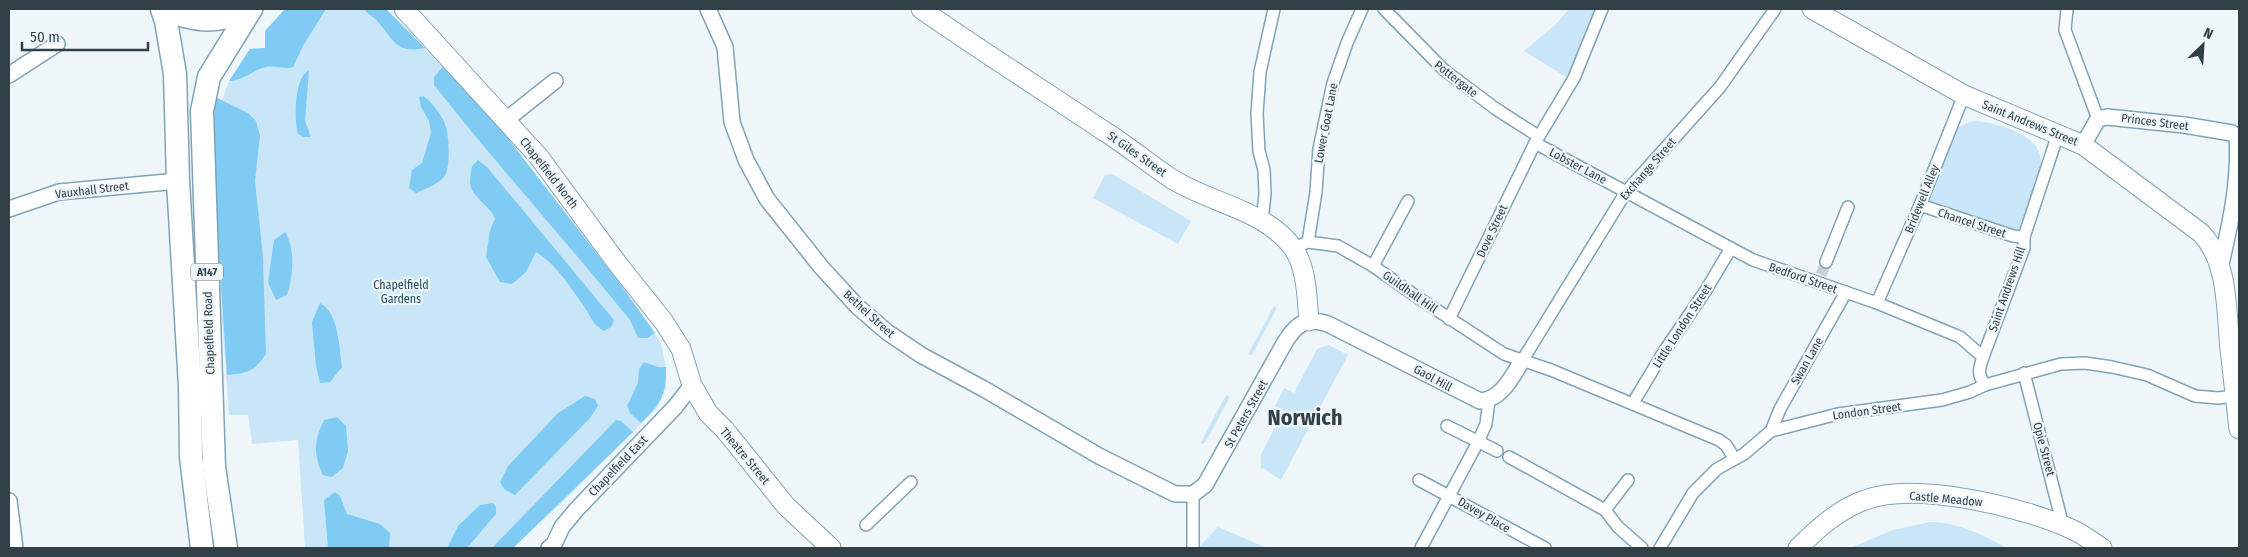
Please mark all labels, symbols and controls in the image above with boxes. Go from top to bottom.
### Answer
scale bar [22,20,149,52]
north arrow [2178,20,2228,70]
text: N [2201,24,2216,43]
text: 50 m [30,28,60,46]
street label: Pottergate [1432,58,1480,100]
street label: Lower Goat Lane [1311,82,1341,164]
street label: Saint Andrews Street [1980,97,2080,149]
street label: Princes Street [2120,111,2190,133]
street label: St Giles Street [1105,128,1169,180]
street label: Chapelfield North [517,135,581,211]
street label: Exchange Street [1617,135,1679,203]
street label: Lobster Lane [1547,145,1609,187]
street label: Bridewell Alley [1902,162,1942,235]
street label: Vauxhall Street [55,179,130,201]
street label: Dove Street [1474,202,1510,260]
street label: Chancel Street [1936,205,2008,241]
street label: Saint Andrews Hill [1986,245,2028,333]
street label: Bedford Street [1767,260,1839,296]
road number: A147 [191,264,223,280]
street label: Guildhall Hill [1380,268,1440,316]
park label: Chapelfield Gardens [373,278,429,306]
street label: Little London Street [1650,281,1714,370]
street label: Bethel Street [840,287,898,341]
street label: Chapelfield Road [201,291,217,375]
street label: Swan Lane [1788,335,1826,387]
street label: Gaol Hill [1411,362,1455,394]
street label: St Peters Street [1222,377,1271,450]
street label: London Street [1832,399,1902,423]
district label: Norwich [1268,404,1342,431]
street label: Opie Street [2030,421,2058,478]
street label: Theatre Street [717,425,773,487]
street label: Chapelfield East [586,433,650,499]
street label: Castle Meadow [1909,489,1983,509]
street label: Davey Place [1455,494,1513,536]

